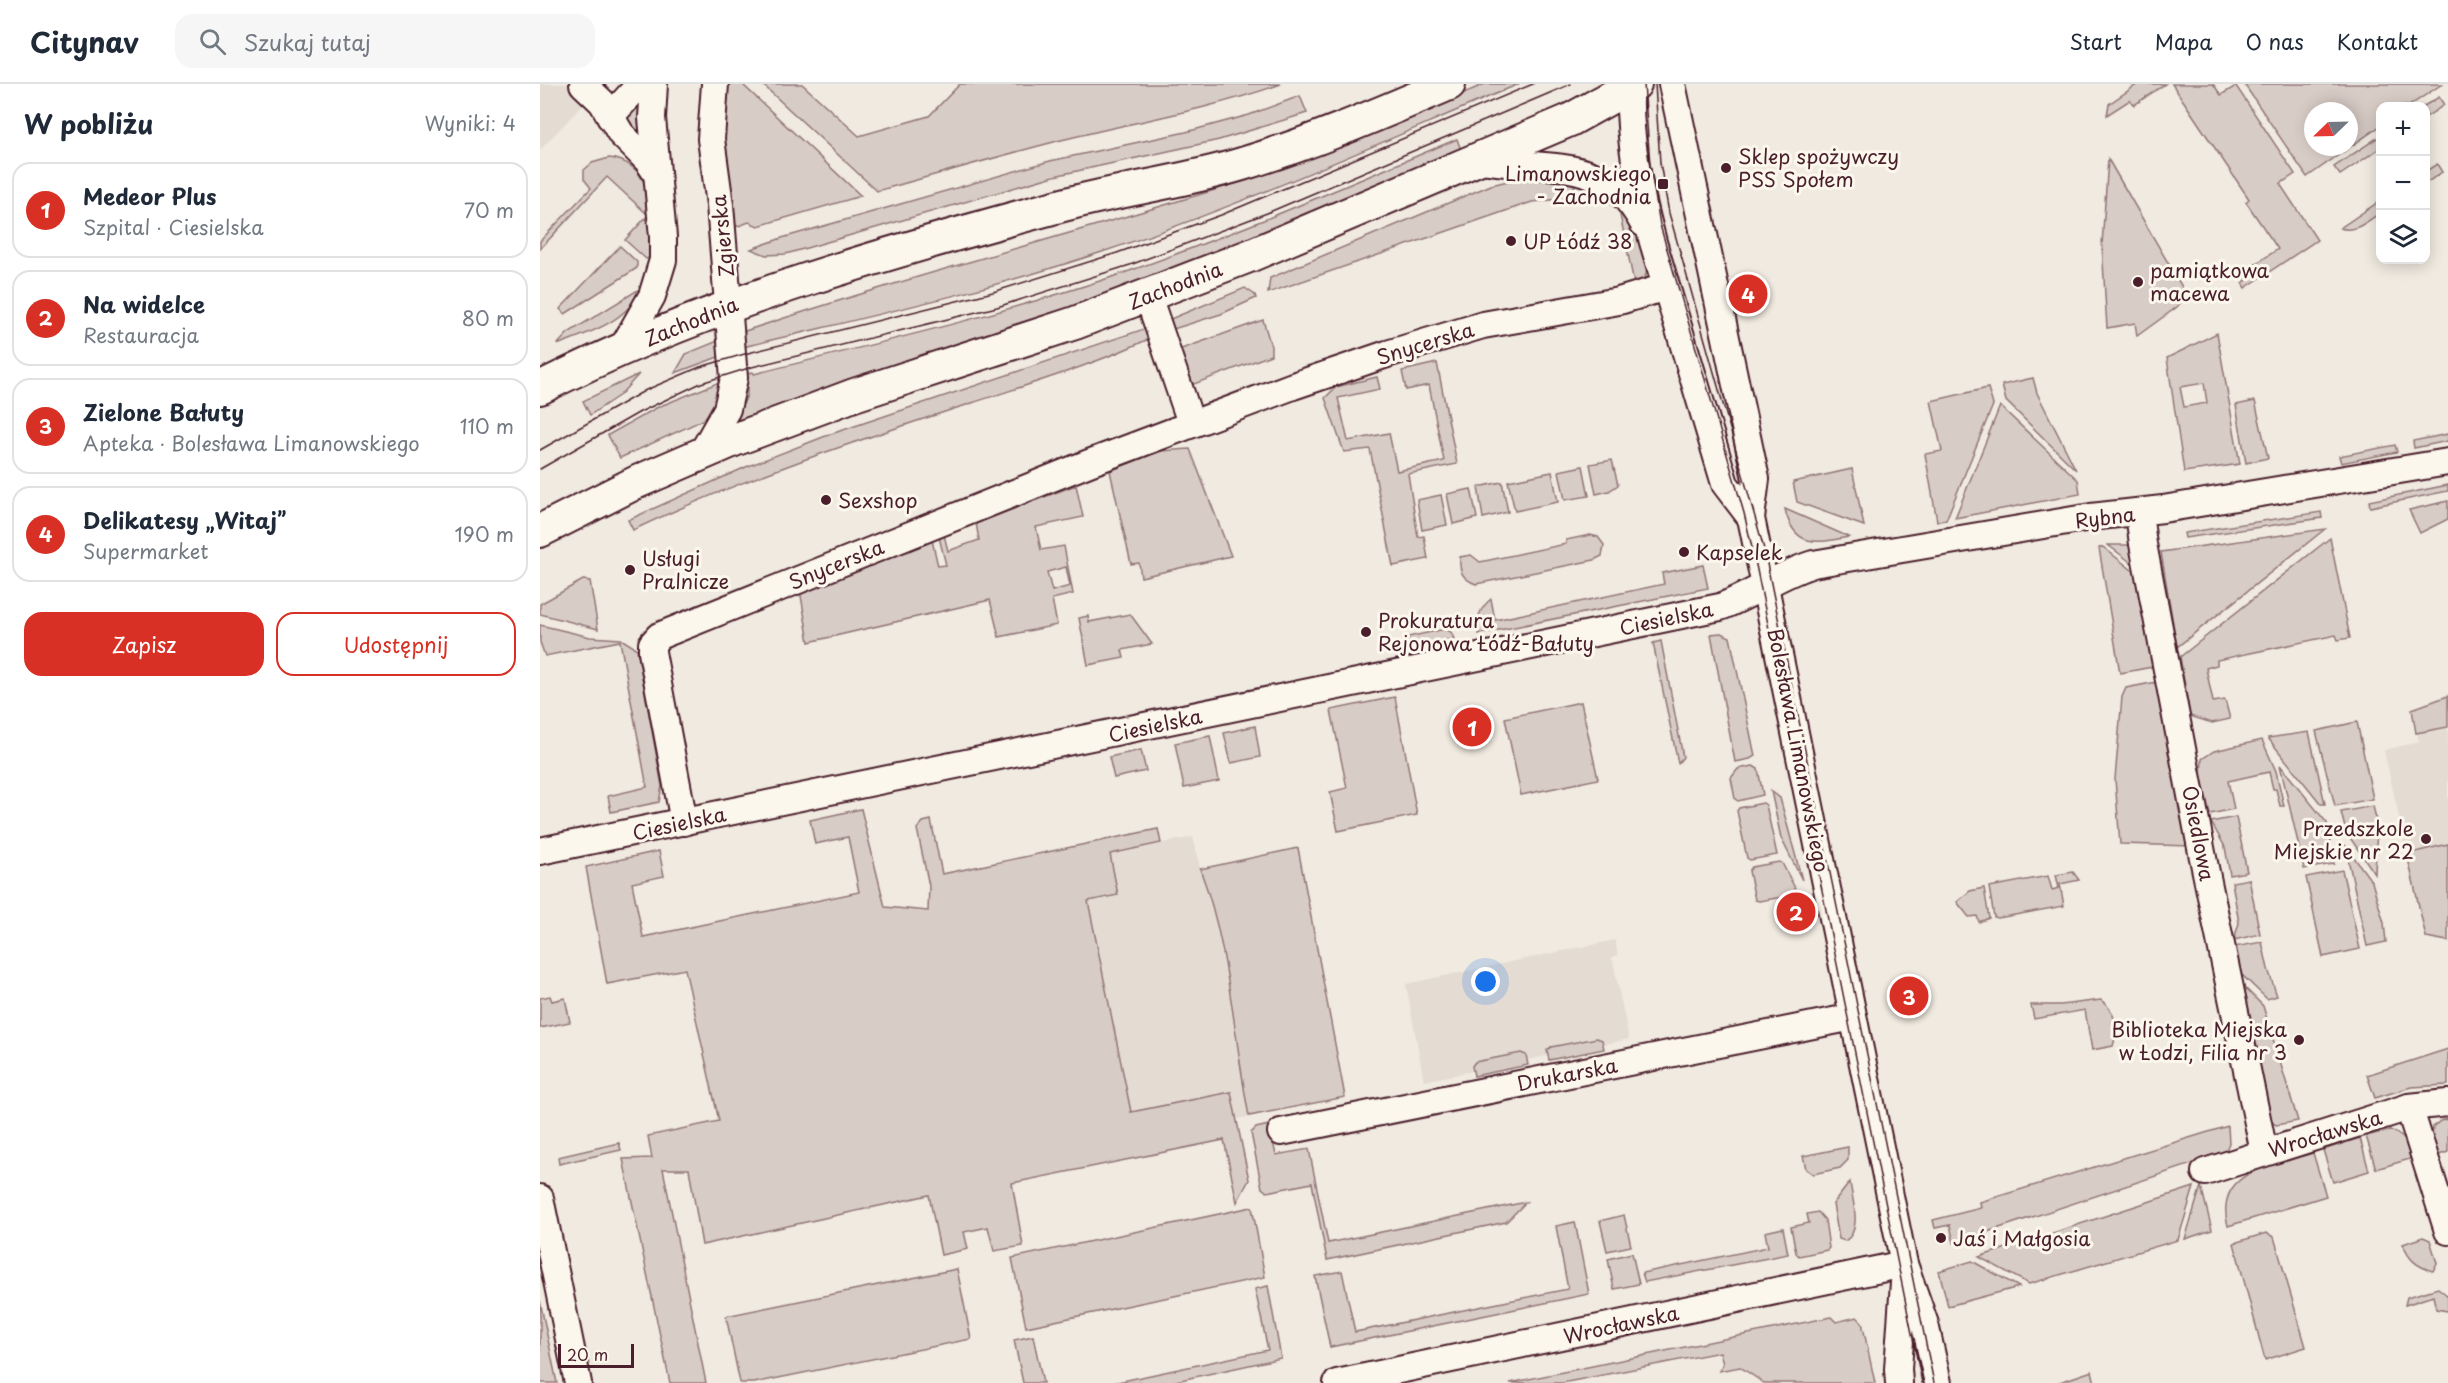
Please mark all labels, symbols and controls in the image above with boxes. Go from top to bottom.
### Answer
search box [175,14,595,68]
text: Citynav [30,20,139,63]
icon: search [196,25,229,58]
text: Szukaj tutaj [244,25,371,58]
text: Start [2070,25,2122,57]
text: Mapa [2155,25,2213,57]
text: O nas [2246,25,2304,57]
text: Kontakt [2337,25,2418,57]
north arrow [2304,102,2358,156]
map controls [2376,102,2430,264]
button: + [2376,102,2430,156]
text: W pobliżu [24,104,153,143]
text: Wyniki: 4 [424,108,516,138]
place label: Sklep spożywczy PSS Społem [1738,141,1899,194]
button: − [2376,156,2430,210]
place label: Limanowskiego - Zachodnia [1505,158,1652,211]
marker: Sklep spożywczy PSS Społem [1719,161,1733,175]
marker: Limanowskiego - Zachodnia [1656,177,1670,191]
text: Medeor Plus [83,179,217,212]
street label: Zgierska [703,193,741,279]
text: 1 [41,195,50,225]
text: 70 m [464,195,514,225]
button: layers [2376,210,2430,264]
text: Szpital · Ciesielska [83,212,264,242]
place label: UP Łódź 38 [1523,226,1632,256]
marker: UP Łódź 38 [1504,234,1518,248]
street label: Zachodnia [1123,253,1227,317]
place label: pamiątkowa macewa [2150,255,2270,308]
pin: 4 [1728,272,1768,316]
marker: pamiątkowa macewa [2131,275,2145,289]
text: Na widelce [83,287,205,320]
street label: Zachodnia [640,288,743,353]
text: 2 [38,303,53,333]
text: 80 m [462,303,514,333]
street label: Snycerska [1373,314,1478,372]
text: Restauracja [83,320,199,350]
text: Zielone Bałuty [83,395,244,428]
text: 3 [39,411,52,441]
text: 110 m [460,411,514,441]
text: Apteka · Bolesława Limanowskiego [83,428,420,458]
place label: Sexshop [838,485,918,515]
marker: Sexshop [819,493,833,507]
street label: Rybna [2073,498,2137,536]
text: Delikatesy „Witaj” [83,503,286,536]
text: 4 [39,519,52,549]
text: 190 m [455,519,514,549]
street label: Snycerska [784,531,889,597]
text: Supermarket [83,536,209,566]
place label: Kapselek [1696,537,1783,567]
place label: Usługi Pralnicze [642,543,729,596]
marker: Kapselek [1677,545,1691,559]
marker: Usługi Pralnicze [623,563,637,577]
street label: Ciesielska [1616,593,1716,643]
place label: Prokuratura Rejonowa Łódź-Bałuty [1378,605,1594,658]
button: Zapisz [24,612,264,676]
button: Udostępnij [276,612,516,676]
marker: Prokuratura Rejonowa Łódź-Bałuty [1359,625,1373,639]
street label: Bolesława Limanowskiego [1761,625,1837,875]
street label: Ciesielska [1105,700,1205,750]
pin: 1 [1452,704,1492,750]
street label: Osiedlowa [2175,783,2223,883]
street label: Ciesielska [629,798,729,848]
place label: Przedszkole Miejskie nr 22 [2274,813,2414,866]
marker: Przedszkole Miejskie nr 22 [2419,832,2433,846]
pin: 2 [1776,890,1816,934]
your location [1471,967,1500,996]
pin: 3 [1890,974,1928,1018]
place label: Biblioteka Miejska w Łodzi, Filia nr 3 [2111,1014,2288,1067]
marker: Biblioteka Miejska w Łodzi, Filia nr 3 [2292,1033,2306,1047]
street label: Drukarska [1514,1049,1620,1098]
street label: Wrocławska [2265,1101,2386,1164]
place label: Jaś i Małgosia [1953,1223,2091,1253]
marker: Jaś i Małgosia [1934,1231,1948,1245]
street label: Wrocławska [1561,1297,1682,1351]
scale bar [558,1341,634,1368]
text: 20 m [567,1342,608,1366]

